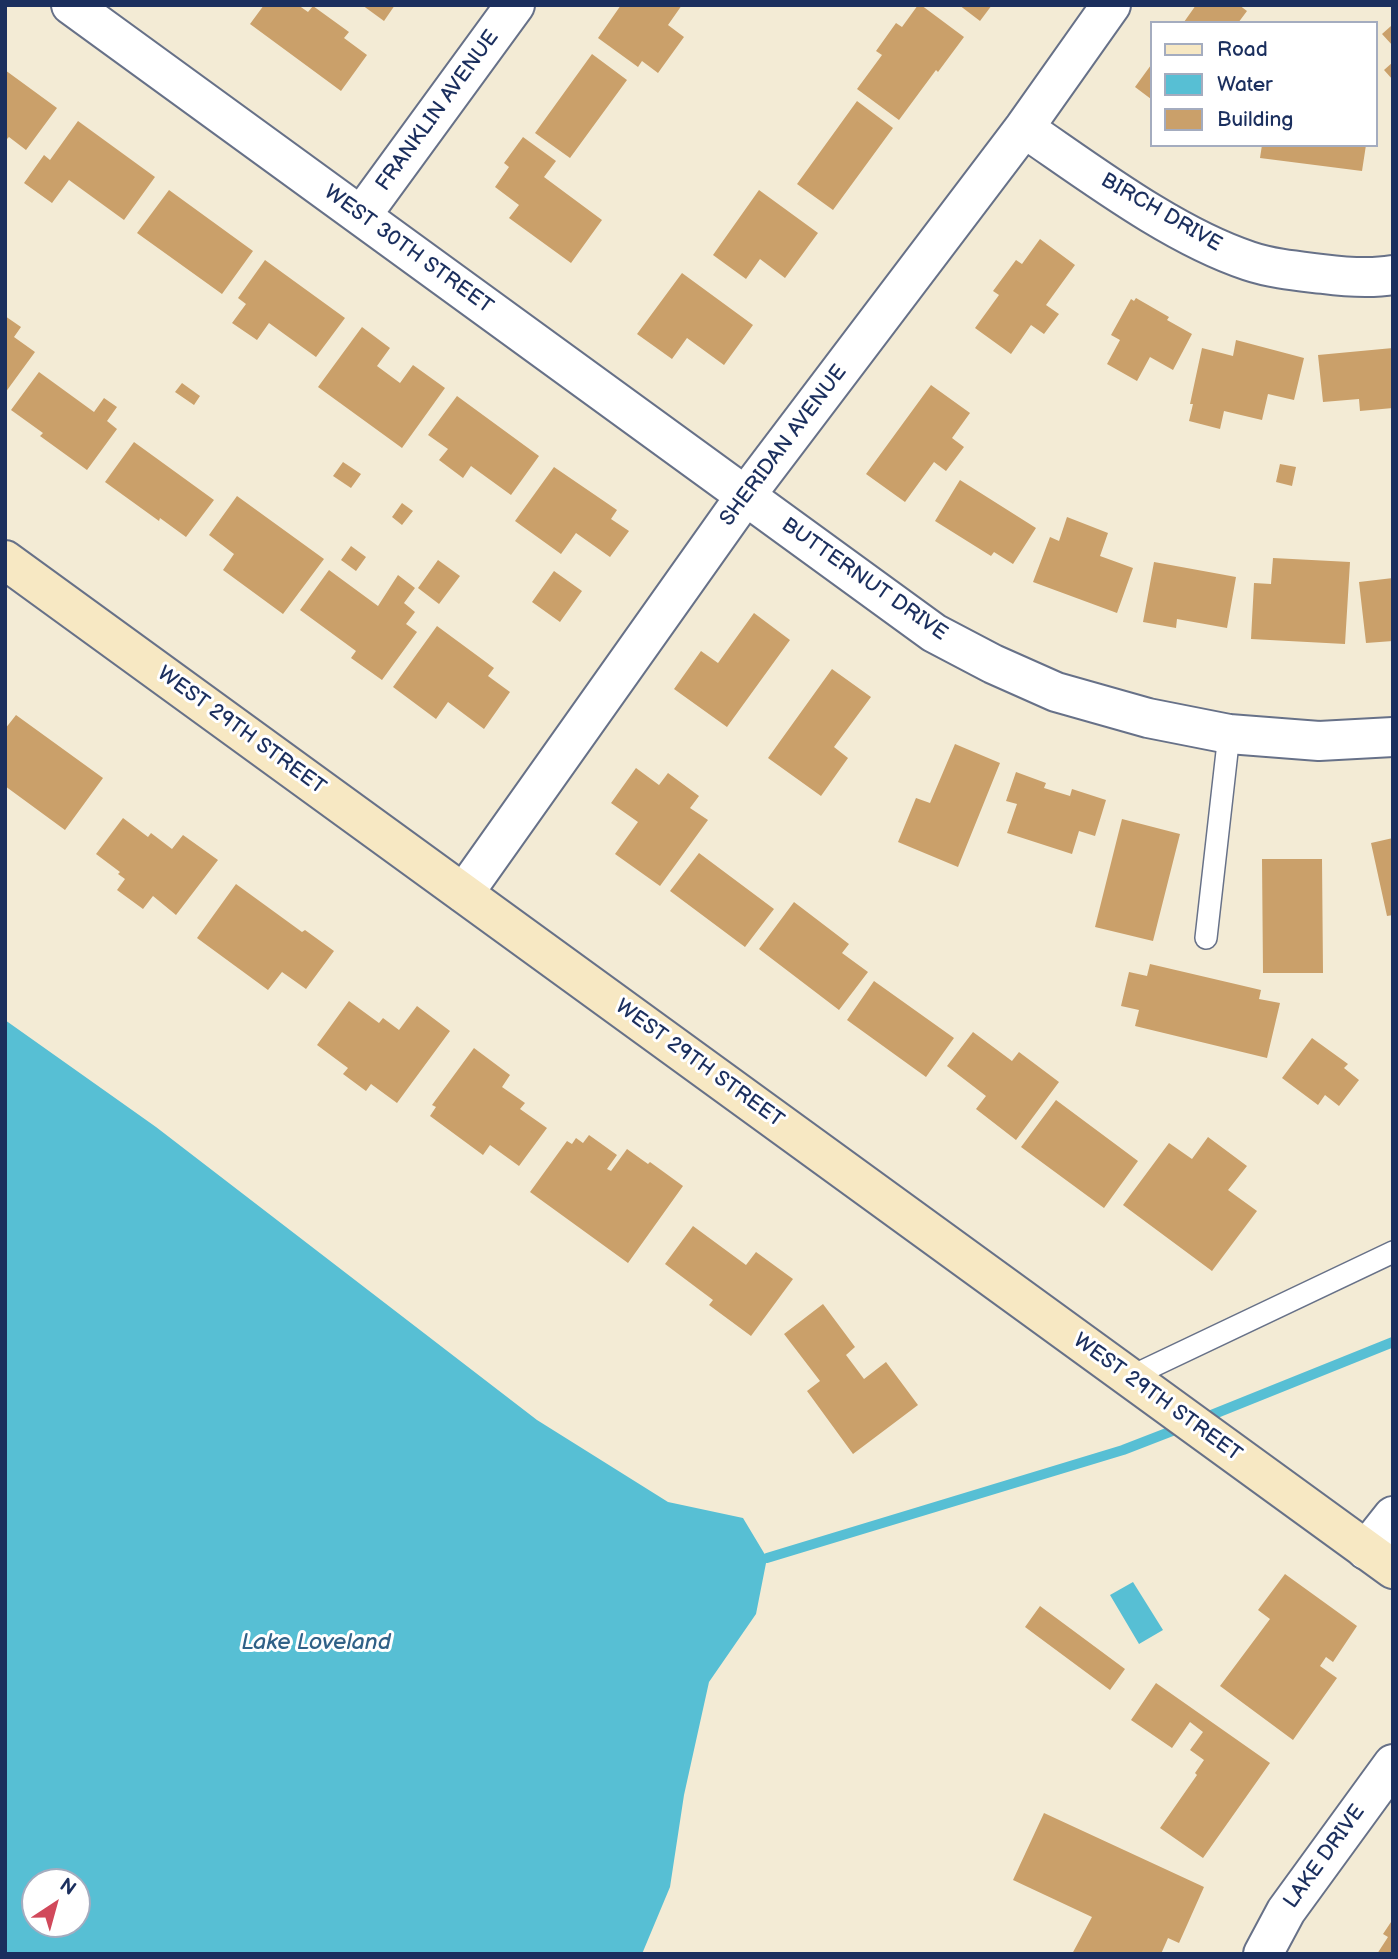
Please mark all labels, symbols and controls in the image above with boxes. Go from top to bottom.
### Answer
legend [1150,21,1377,147]
street label: FRANKLIN AVENUE [371,26,505,196]
text: Road [1217,37,1268,62]
text: Water [1217,72,1273,97]
text: Building [1217,107,1293,132]
street label: BIRCH DRIVE [1096,168,1226,258]
street label: WEST 30TH STREET [319,180,497,320]
street label: SHERIDAN AVENUE [715,360,853,532]
street label: BUTTERNUT DRIVE [776,513,952,647]
street label: WEST 29TH STREET [152,661,330,801]
street label: WEST 29TH STREET [610,994,788,1134]
street label: WEST 29TH STREET [1068,1328,1246,1468]
water label: Lake Loveland [241,1629,391,1657]
street label: LAKE DRIVE [1279,1800,1371,1914]
north arrow [21,1868,91,1938]
text: N [55,1874,80,1901]

